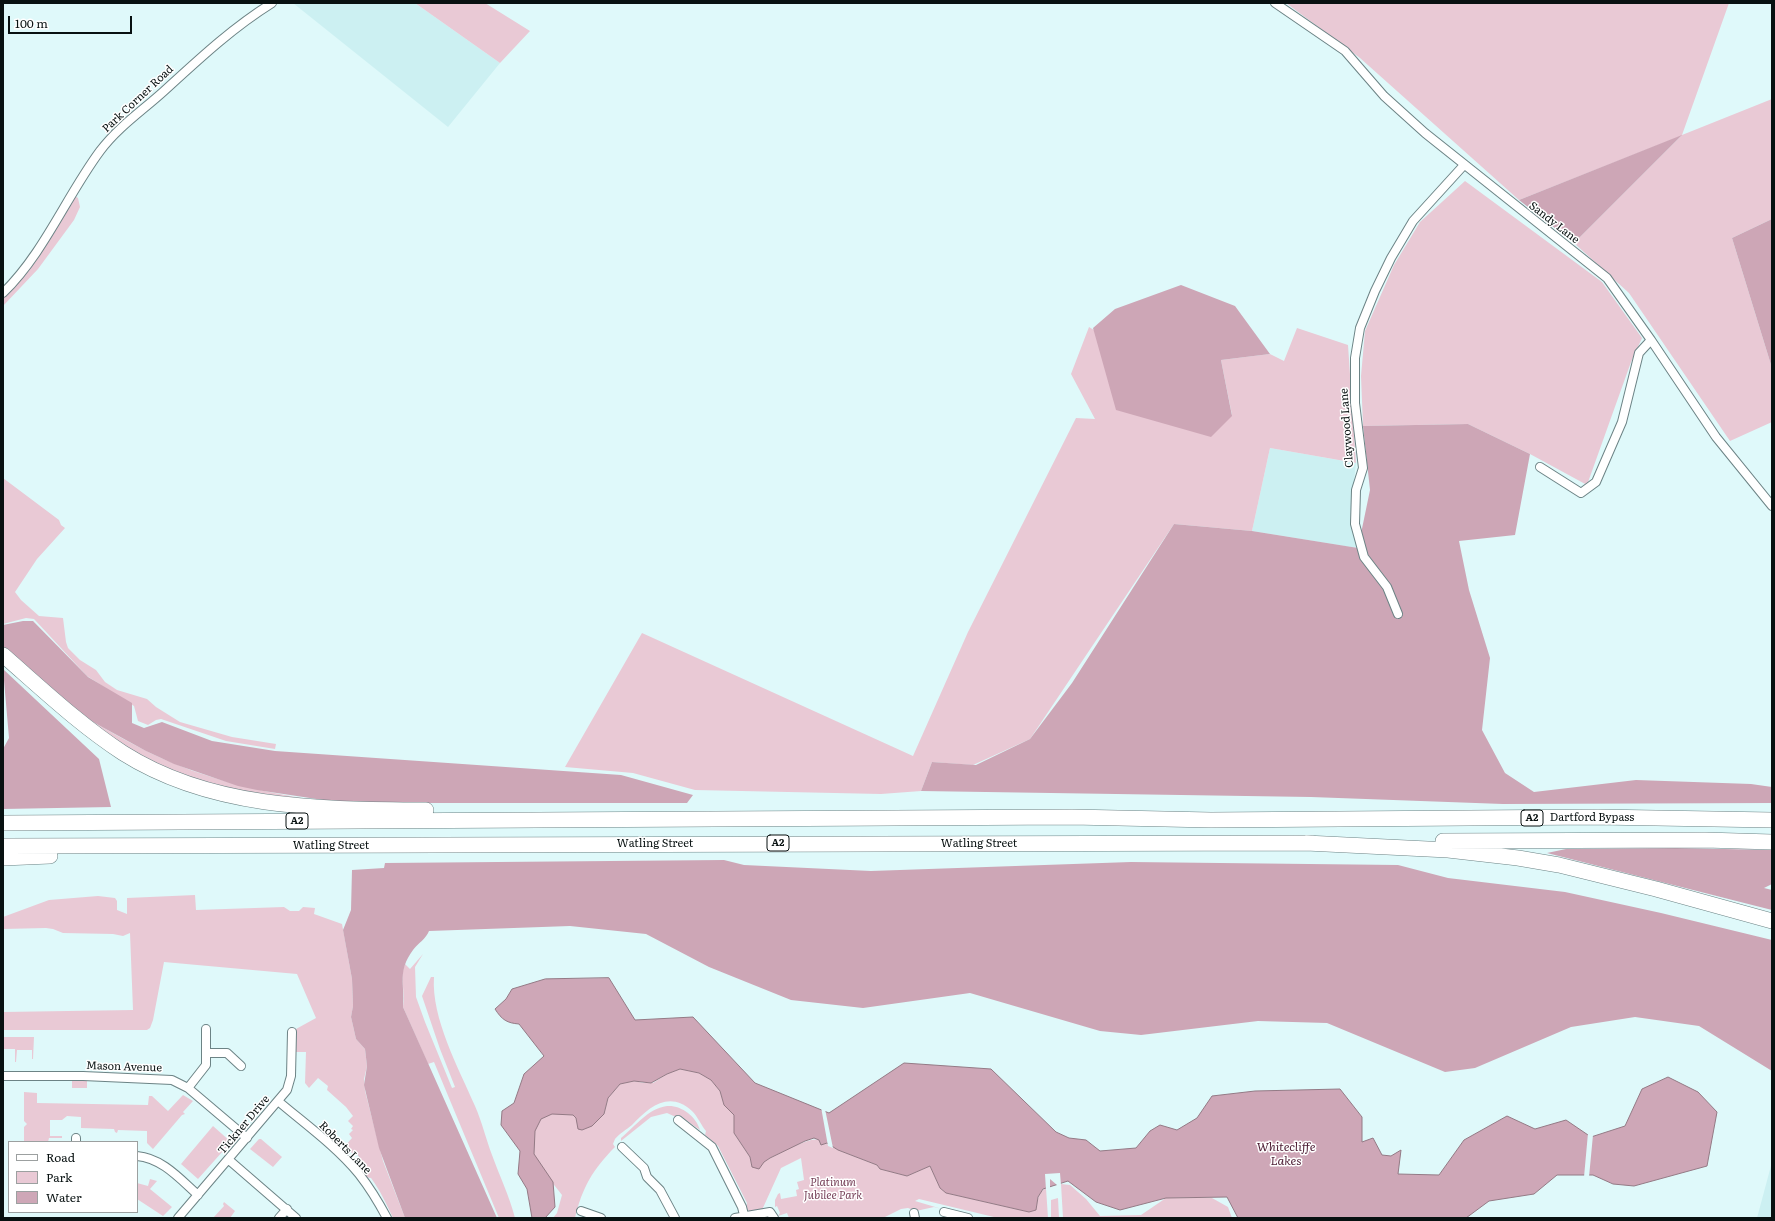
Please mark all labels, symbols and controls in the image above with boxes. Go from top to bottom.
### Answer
scale bar [10,8,134,34]
text: 100 m [15,14,48,32]
street label: Park Corner Road [100,63,176,135]
street label: Sandy Lane [1526,199,1582,247]
street label: Claywood Lane [1338,388,1356,468]
road number: A2 [1521,810,1543,826]
street label: Dartford Bypass [1550,811,1634,825]
road number: A2 [286,813,308,829]
road number: A2 [767,835,789,851]
street label: Watling Street [617,837,693,851]
street label: Watling Street [941,837,1017,851]
street label: Watling Street [293,839,369,853]
street label: Mason Avenue [86,1059,162,1075]
street label: Tickner Drive [216,1093,272,1157]
street label: Roberts Lane [316,1119,374,1177]
water label: Whitecliffe Lakes [1257,1140,1315,1168]
legend [8,1141,138,1213]
text: Road [46,1148,75,1166]
text: Park [46,1168,72,1186]
park label: Platinum Jubilee Park [804,1176,862,1202]
text: Water [46,1188,82,1206]

